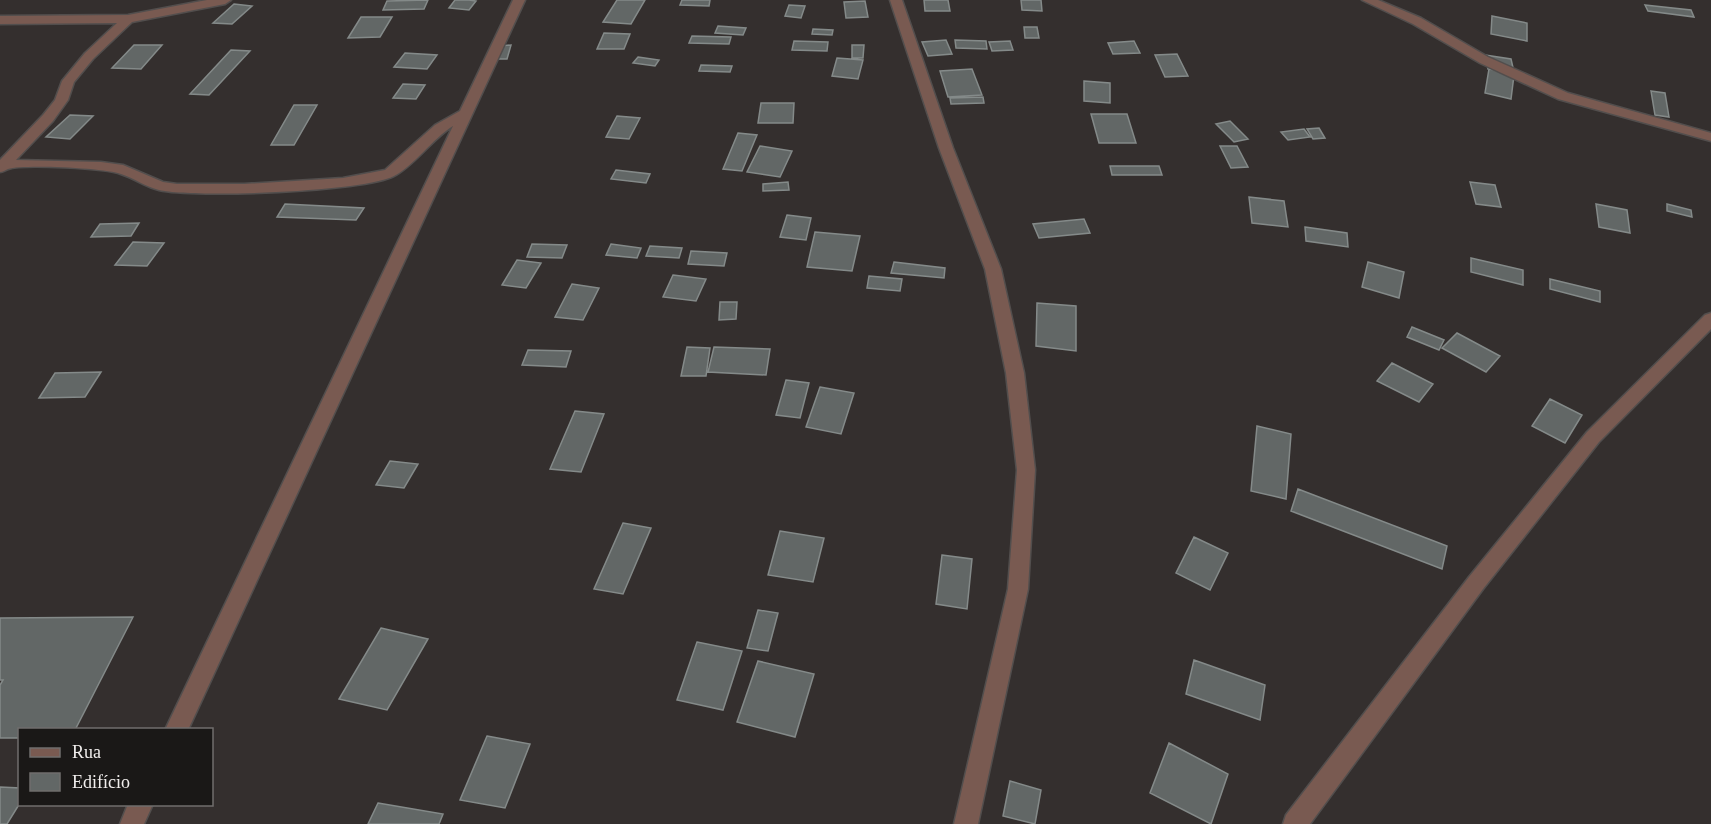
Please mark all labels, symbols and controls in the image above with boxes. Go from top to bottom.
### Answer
legend [18,728,213,806]
text: Rua [72,742,101,762]
text: Edifício [72,772,130,792]

